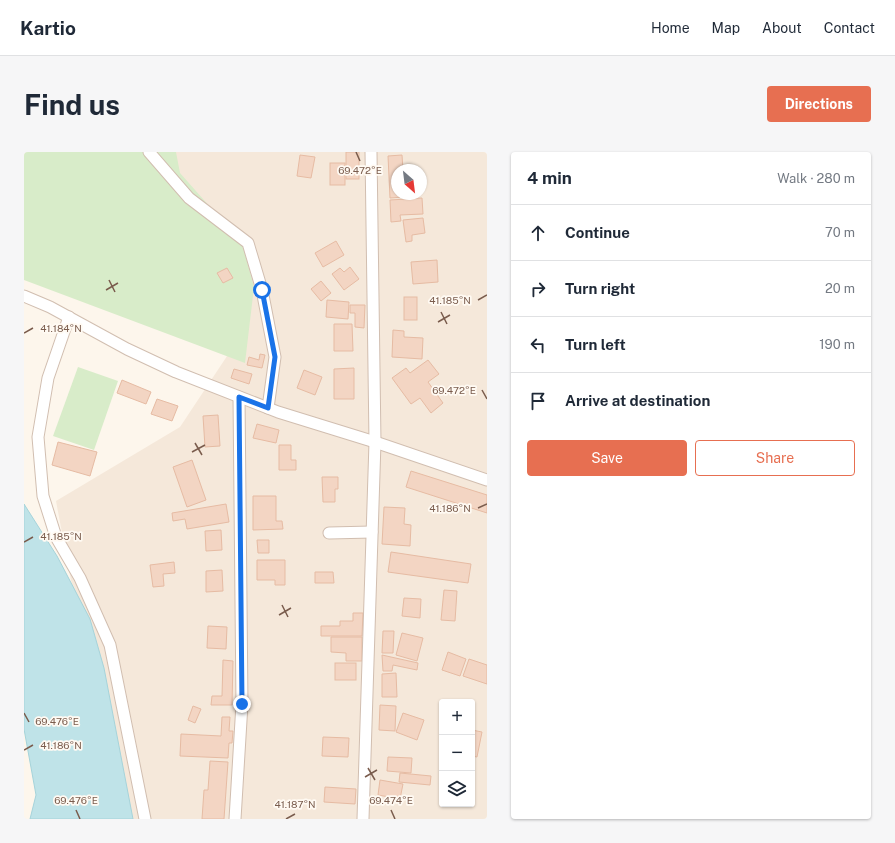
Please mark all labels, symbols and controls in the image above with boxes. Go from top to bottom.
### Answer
text: Kartio [20,17,76,39]
text: Home [651,20,690,36]
text: Map [712,20,740,36]
text: About [762,20,802,36]
text: Contact [824,20,875,36]
button: Directions [767,86,871,122]
text: Find us [24,88,120,121]
text: 69.472°E [338,164,382,176]
north arrow [391,164,427,200]
text: 4 min [527,168,572,188]
text: Walk · 280 m [777,171,855,186]
icon: ahead [527,222,549,244]
text: Continue [565,224,630,241]
text: 70 m [825,225,855,240]
icon: right [527,278,549,300]
text: Turn right [565,280,635,297]
route start [253,281,271,299]
text: 20 m [825,281,855,296]
text: 41.185°N [429,294,471,306]
text: 41.184°N [40,322,82,334]
icon: left [527,334,549,356]
text: Turn left [565,336,626,353]
text: 190 m [819,337,855,352]
text: 69.472°E [432,384,476,396]
icon: arrive [527,390,549,412]
text: Arrive at destination [565,392,710,409]
button: Save [527,440,687,476]
button: Share [695,440,855,476]
text: 41.186°N [429,502,471,514]
text: 41.185°N [40,530,82,542]
route end [233,695,251,713]
map controls [439,699,475,807]
button: + [439,699,475,735]
text: 69.476°E [35,715,79,727]
button: − [439,735,475,771]
text: 41.186°N [40,739,82,751]
button: layers [439,771,475,807]
text: 69.476°E [54,794,98,806]
text: 69.474°E [369,794,413,806]
text: 41.187°N [274,798,316,810]

